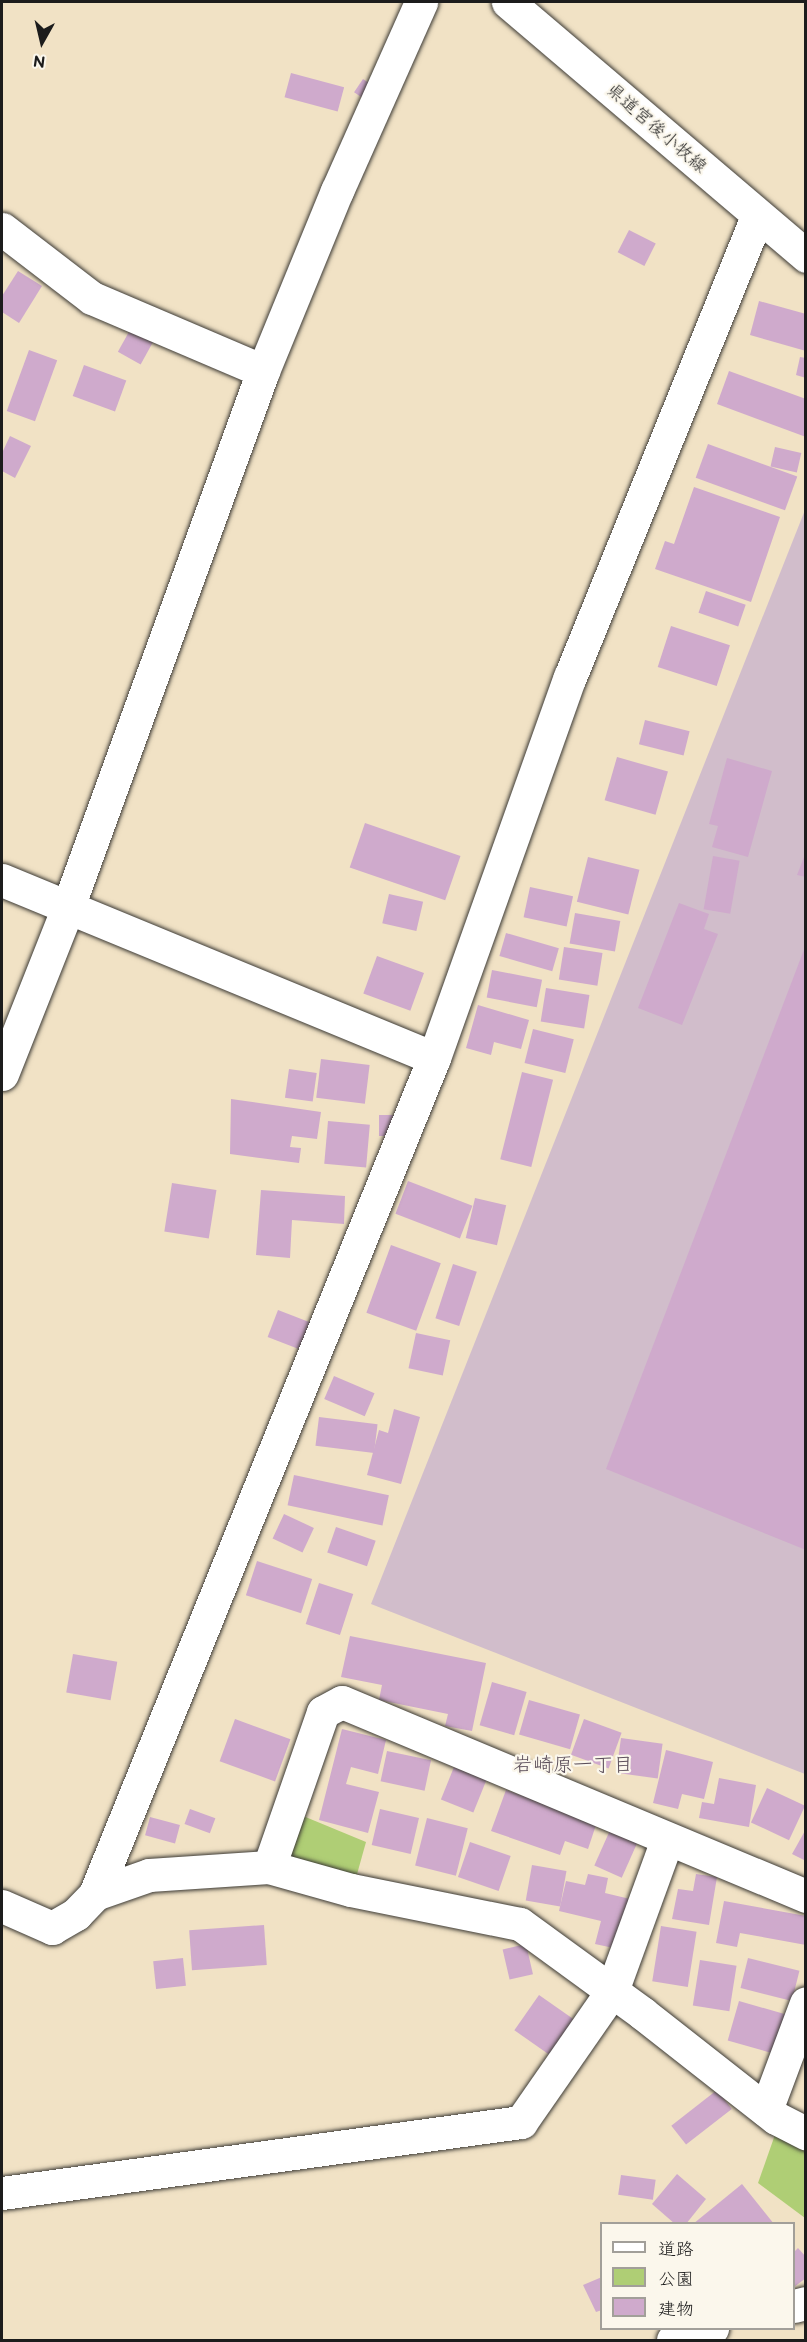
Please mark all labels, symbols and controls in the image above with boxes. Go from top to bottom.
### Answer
north arrow [12,12,72,72]
text: N [32,50,47,71]
street label: 県道宮後小牧線 [601,80,711,178]
district label: 岩崎原一丁目 [513,1753,633,1777]
legend [600,2222,795,2330]
text: 道路 [658,2239,694,2260]
text: 公園 [658,2269,694,2290]
text: 建物 [658,2299,694,2320]

